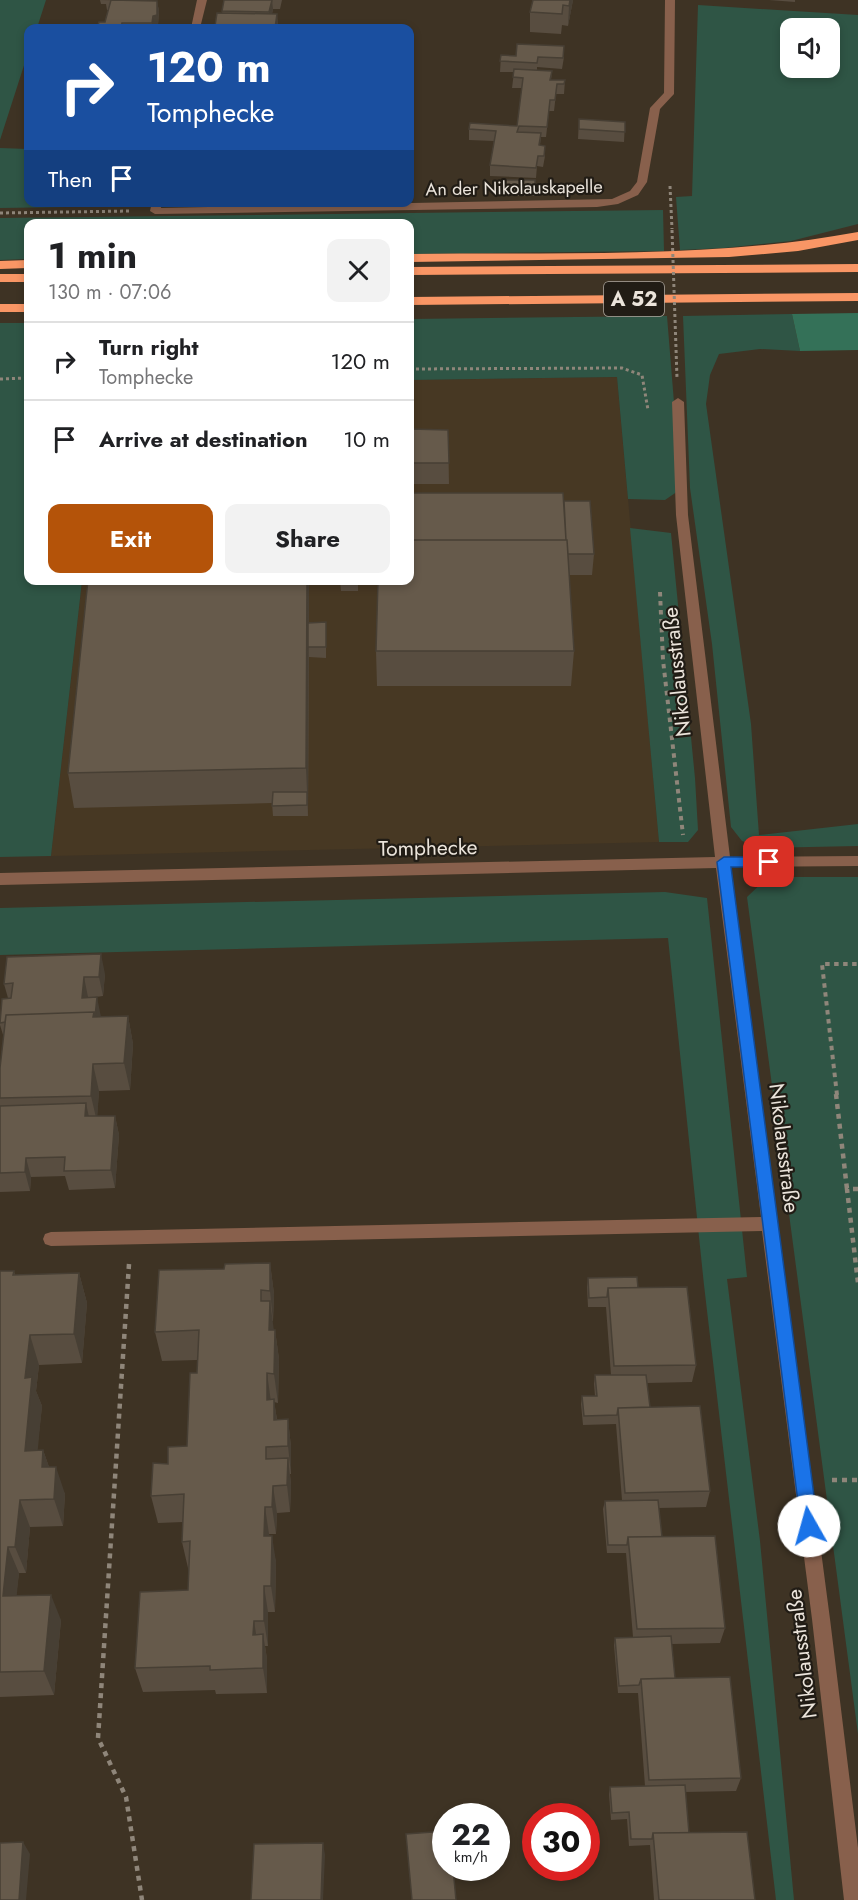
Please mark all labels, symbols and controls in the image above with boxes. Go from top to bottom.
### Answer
map controls [780,18,840,78]
button: sound [780,18,840,78]
text: 120 m [147,37,271,98]
icon: right [48,48,126,126]
text: Tomphecke [147,93,274,132]
icon: arrive [105,162,138,195]
text: Then [48,163,93,195]
street label: An der Nikolauskapelle [425,173,603,203]
text: 1 min [48,229,137,281]
button: close [327,239,390,302]
text: 130 m · 07:06 [48,278,172,307]
road number: A 52 [604,282,664,316]
text: Turn right [99,331,199,363]
icon: right [48,345,81,378]
text: 120 m [331,345,390,377]
text: Tomphecke [99,363,193,392]
icon: arrive [48,423,81,456]
text: Arrive at destination [99,423,308,455]
text: 10 m [343,423,390,455]
button: Exit [48,504,213,573]
button: Share [225,504,390,573]
street label: Nikolausstraße [655,606,699,738]
street label: Tomphecke [378,832,478,864]
pin [743,836,794,887]
icon: arrive [752,845,785,878]
street label: Nikolausstraße [761,1082,807,1215]
position arrow [777,1494,841,1558]
street label: Nikolausstraße [779,1587,825,1720]
speed limit sign: 30 [522,1803,600,1881]
text: 22 [451,1813,491,1856]
text: km/h [454,1846,488,1868]

